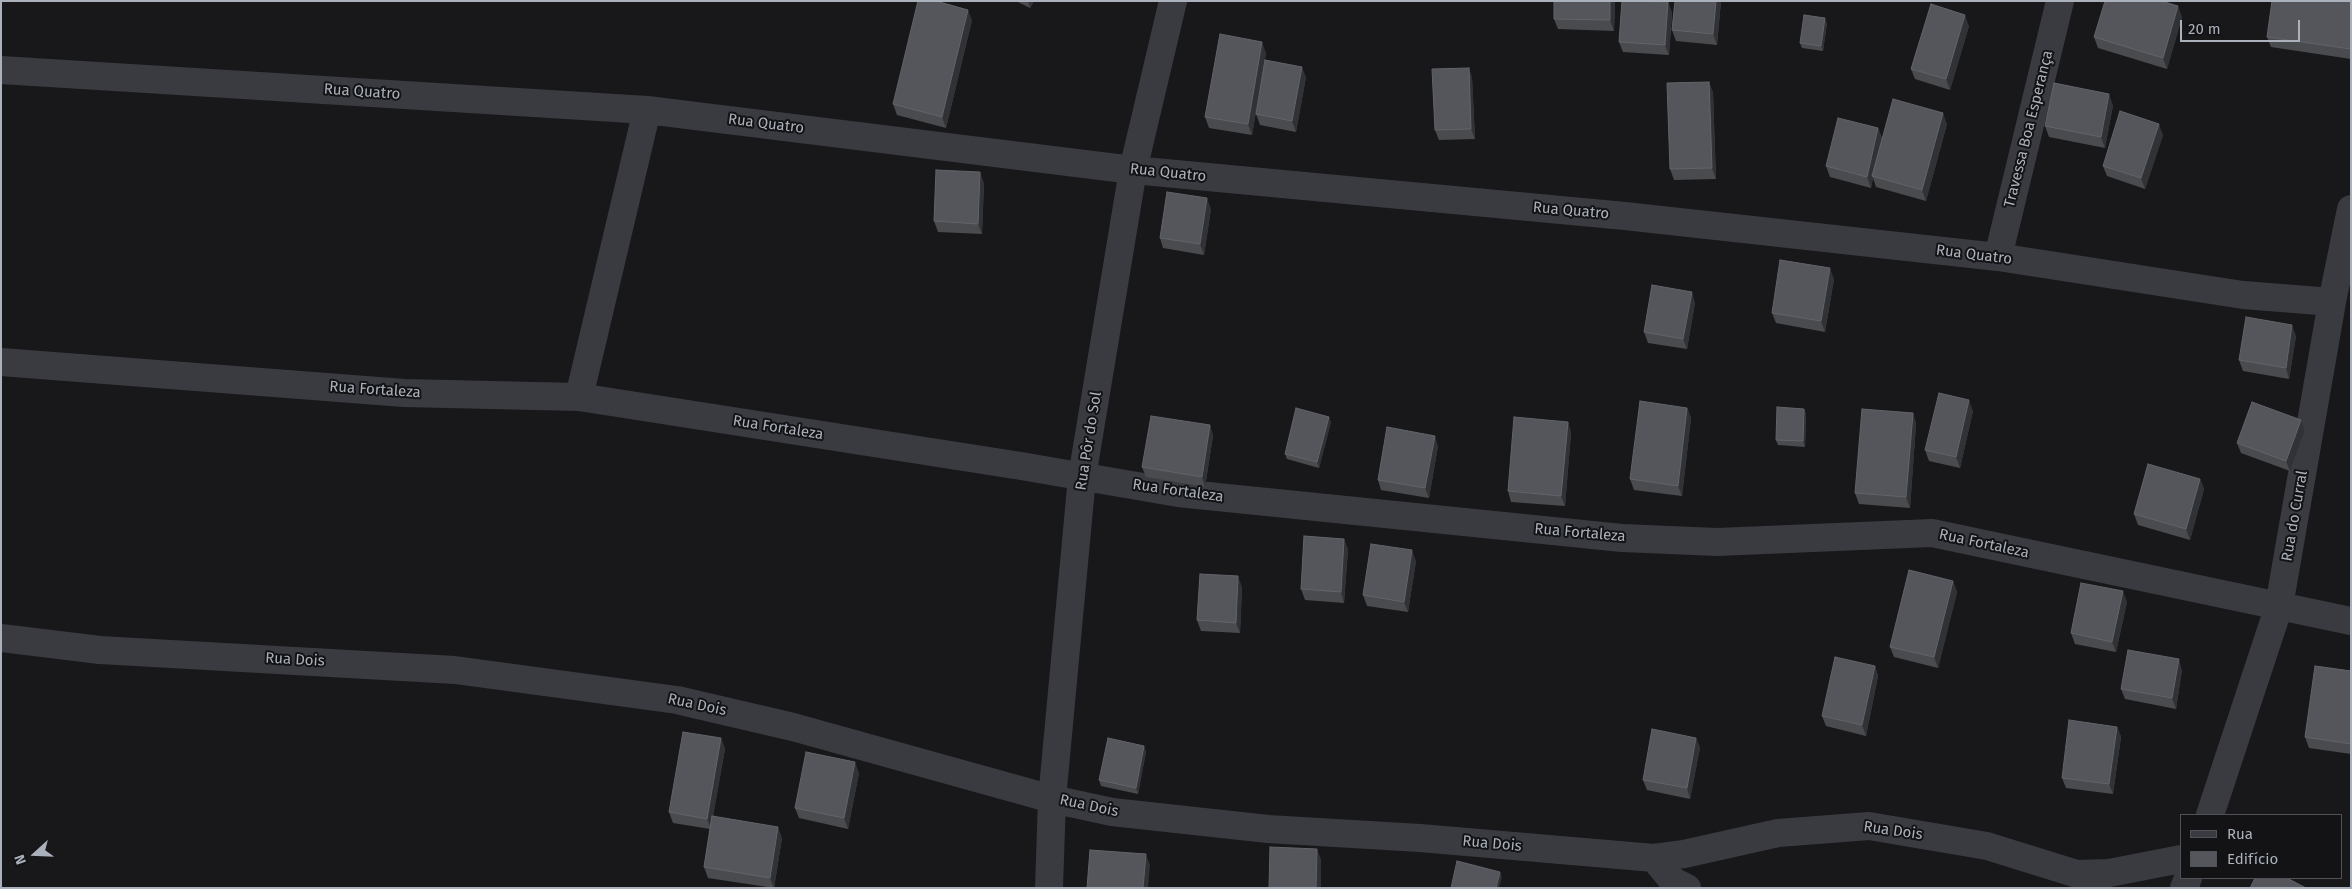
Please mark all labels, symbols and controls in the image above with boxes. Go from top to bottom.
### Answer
scale bar [2182,10,2302,42]
text: 20 m [2188,20,2221,38]
street label: Travessa Boa Esperança [2001,49,2057,209]
street label: Rua Quatro [323,80,401,104]
street label: Rua Quatro [727,110,805,138]
street label: Rua Quatro [1129,160,1207,186]
street label: Rua Quatro [1532,199,1610,223]
street label: Rua Quatro [1935,241,2013,269]
street label: Rua Fortaleza [329,378,421,402]
street label: Rua Pôr do Sol [1072,390,1106,492]
street label: Rua Fortaleza [731,412,825,444]
street label: Rua do Curral [2278,469,2312,563]
street label: Rua Fortaleza [1131,476,1225,506]
street label: Rua Fortaleza [1534,520,1626,546]
street label: Rua Fortaleza [1937,526,2031,562]
street label: Rua Dois [265,649,325,671]
street label: Rua Dois [666,690,728,720]
street label: Rua Dois [1058,791,1120,821]
legend [2180,814,2342,879]
street label: Rua Dois [1862,818,1924,844]
text: Rua [2227,825,2253,843]
north arrow [10,829,60,879]
street label: Rua Dois [1462,832,1522,856]
text: Edifício [2227,850,2278,868]
text: N [11,852,30,867]

